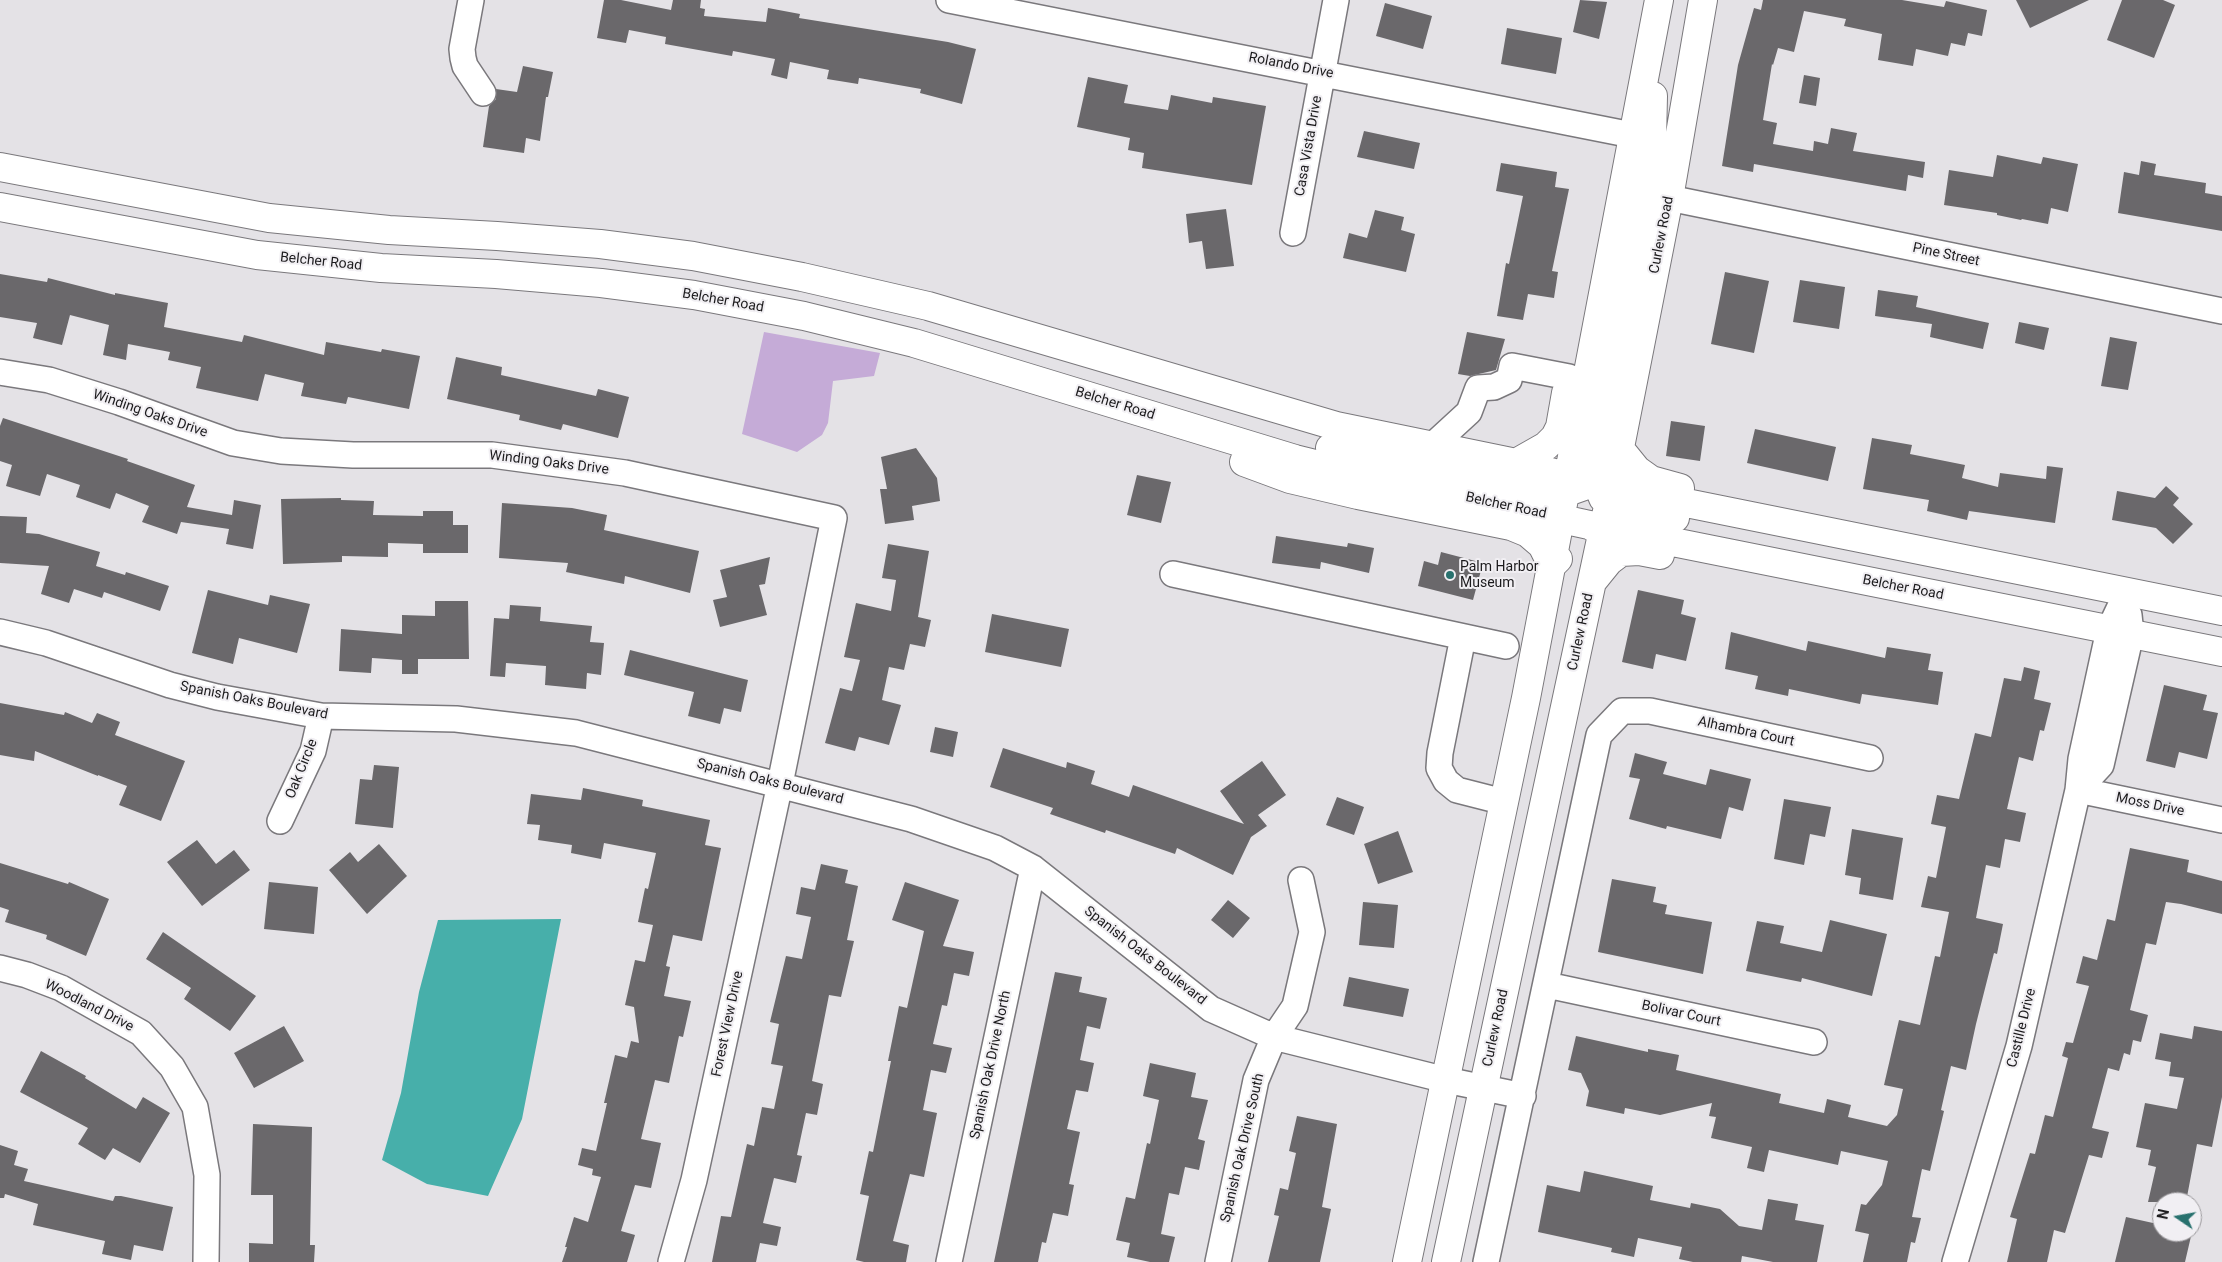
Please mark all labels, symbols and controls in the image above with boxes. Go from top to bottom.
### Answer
street label: Rolando Drive [1247,50,1335,82]
street label: Casa Vista Drive [1292,94,1326,198]
street label: Curlew Road [1646,195,1678,275]
street label: Pine Street [1911,240,1981,270]
street label: Belcher Road [279,249,363,275]
street label: Belcher Road [681,286,765,316]
street label: Belcher Road [1073,384,1157,424]
street label: Winding Oaks Drive [90,386,210,442]
street label: Winding Oaks Drive [488,447,610,479]
street label: Belcher Road [1464,489,1548,523]
place label: Palm Harbor Museum [1460,559,1538,592]
marker: Palm Harbor Museum [1444,569,1456,581]
street label: Belcher Road [1861,572,1945,604]
street label: Curlew Road [1565,592,1597,672]
street label: Spanish Oaks Boulevard [179,678,329,724]
street label: Alhambra Court [1696,714,1796,750]
street label: Oak Circle [282,737,322,801]
street label: Spanish Oaks Boulevard [695,756,845,808]
street label: Moss Drive [2114,790,2186,820]
street label: Spanish Oaks Boulevard [1081,903,1209,1009]
street label: Forest View Drive [709,969,747,1079]
street label: Woodland Drive [42,976,136,1036]
street label: Castille Drive [2004,987,2040,1069]
street label: Curlew Road [1480,988,1512,1068]
street label: Spanish Oak Drive North [967,989,1015,1141]
street label: Bolivar Court [1640,997,1722,1031]
street label: Spanish Oak Drive South [1218,1072,1268,1224]
north arrow [2152,1192,2202,1242]
text: N [2154,1208,2172,1221]

